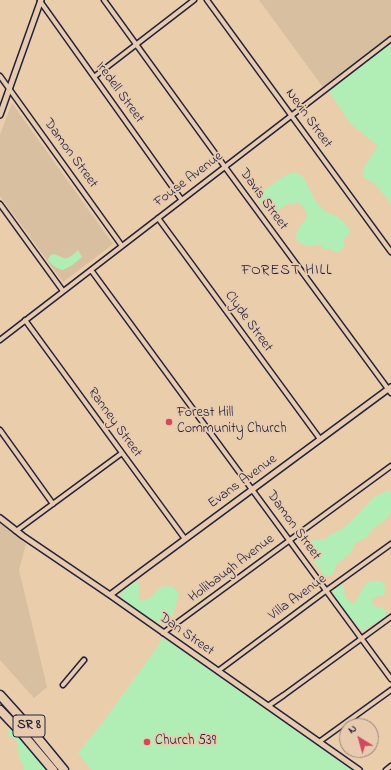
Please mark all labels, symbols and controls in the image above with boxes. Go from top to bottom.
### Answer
street label: Iredell Street [91,59,147,127]
street label: Nevin Street [281,86,335,152]
street label: Damon Street [39,116,101,192]
street label: Fouse Avenue [151,149,227,211]
street label: Davis Street [235,166,291,234]
district label: FOREST HILL [241,263,333,281]
street label: Clyde Street [220,288,276,356]
street label: Ranney Street [83,385,145,461]
place label: Forest Hill Community Church [177,406,287,438]
marker: Forest Hill Community Church [164,417,174,427]
street label: Evans Avenue [205,451,281,513]
street label: Damon Street [262,488,324,564]
street label: Hollibaugh Avenue [186,531,278,607]
street label: Villa Avenue [266,571,330,625]
street label: Dan Street [155,610,217,660]
road number: SR 8 [13,715,45,737]
north arrow [339,718,379,758]
text: N [345,721,360,738]
place label: Church 539 [155,734,216,750]
marker: Church 539 [142,737,152,747]

